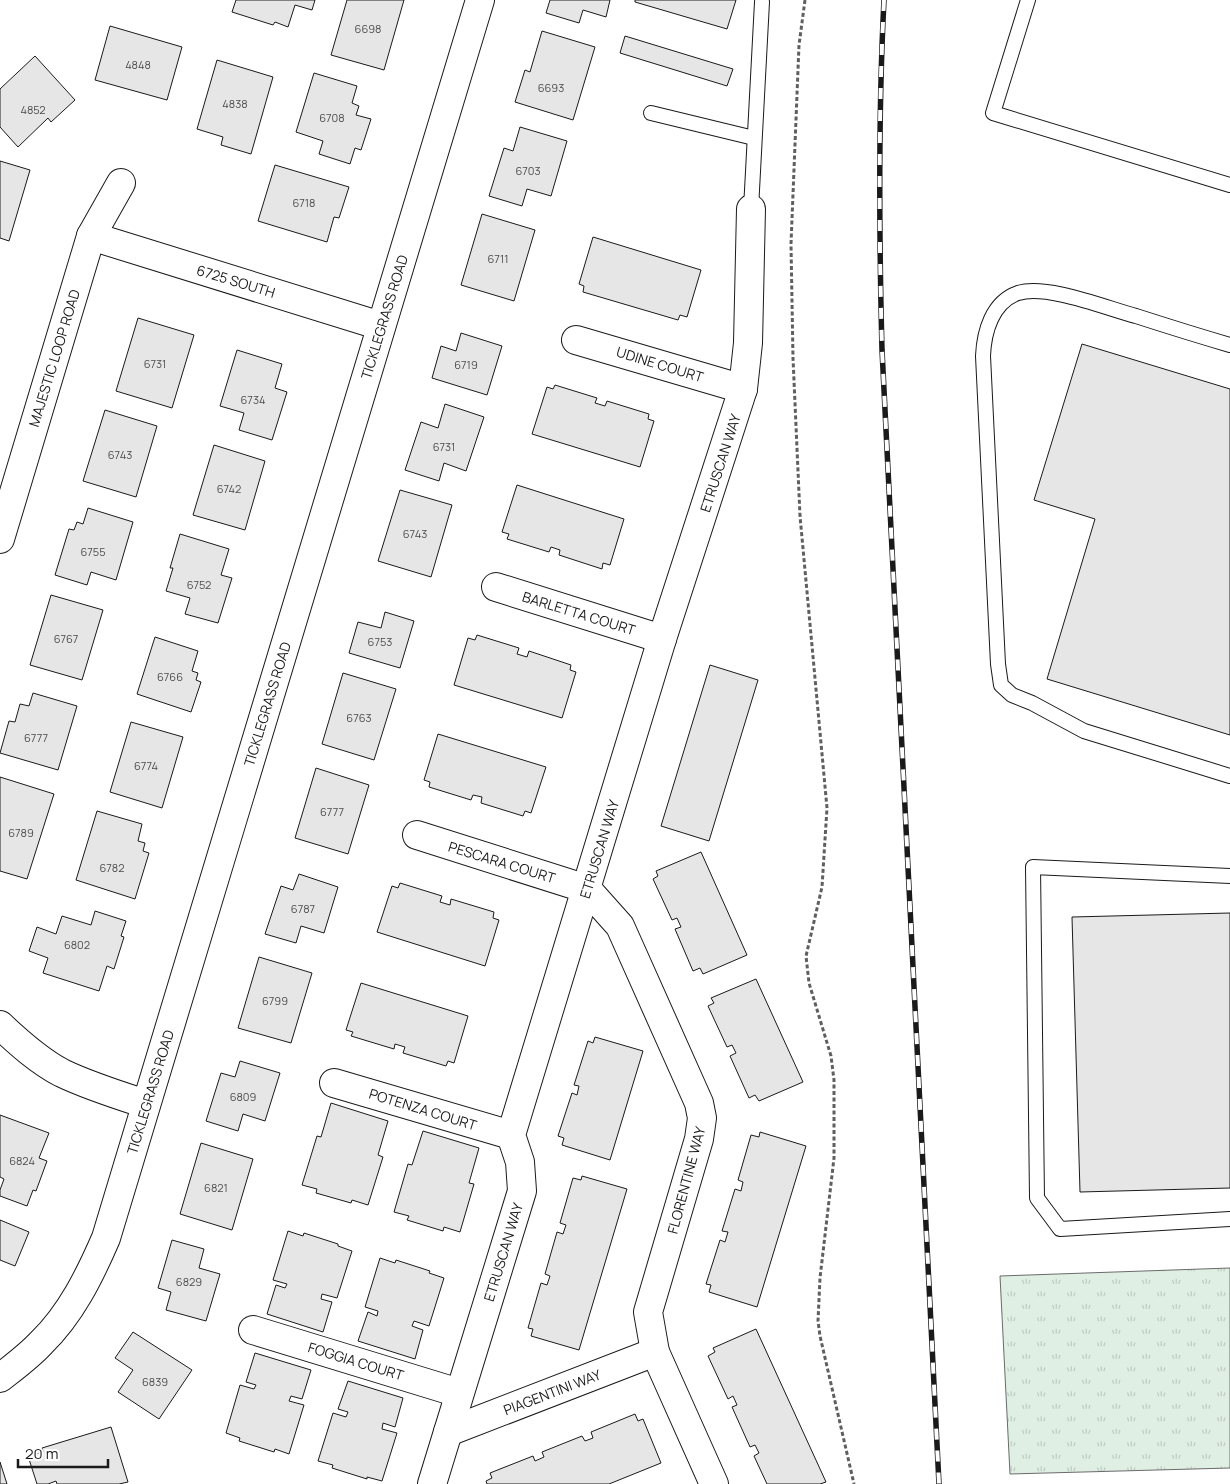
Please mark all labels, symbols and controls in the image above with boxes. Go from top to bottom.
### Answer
house number: 6698 [355,21,381,36]
house number: 4848 [125,57,151,72]
house number: 6693 [538,80,564,95]
house number: 4838 [222,96,248,111]
house number: 4852 [20,102,46,117]
house number: 6708 [319,110,345,125]
house number: 6703 [515,163,541,178]
house number: 6718 [292,195,316,210]
house number: 6711 [488,251,508,266]
street label: TICKLEGRASS ROAD [356,252,412,382]
street label: 6725 SOUTH [194,260,278,302]
street label: MAJESTIC LOOP ROAD [24,287,84,429]
street label: UDINE COURT [614,342,706,386]
house number: 6731 [144,356,166,371]
house number: 6719 [454,357,478,372]
house number: 6734 [241,392,265,407]
street label: ETRUSCAN WAY [695,411,745,514]
house number: 6731 [433,439,455,454]
house number: 6743 [108,447,132,462]
house number: 6742 [217,481,241,496]
house number: 6743 [403,526,427,541]
house number: 6755 [80,544,106,559]
house number: 6752 [187,577,211,592]
street label: BARLETTA COURT [520,587,639,639]
house number: 6767 [54,631,78,646]
house number: 6753 [368,634,392,649]
street label: TICKLEGRASS ROAD [239,639,295,769]
house number: 6766 [157,669,183,684]
house number: 6763 [346,710,372,725]
house number: 6777 [24,730,48,745]
house number: 6774 [134,758,158,773]
street label: ETRUSCAN WAY [575,797,623,901]
house number: 6777 [320,804,344,819]
house number: 6789 [8,825,34,840]
street label: PESCARA COURT [446,837,558,887]
house number: 6782 [99,860,125,875]
house number: 6787 [291,901,315,916]
house number: 6802 [64,937,90,952]
house number: 6799 [262,993,288,1008]
street label: TICKLEGRASS ROAD [122,1027,178,1157]
street label: POTENZA COURT [367,1084,480,1135]
house number: 6809 [230,1089,257,1104]
street label: FLORENTINE WAY [663,1124,710,1236]
house number: 6824 [9,1153,35,1168]
house number: 6821 [204,1180,228,1195]
street label: ETRUSCAN WAY [479,1200,527,1304]
house number: 6829 [176,1274,202,1289]
street label: FOGGIA COURT [306,1337,407,1385]
street label: PIAGENTINI WAY [501,1365,604,1419]
house number: 6839 [142,1374,168,1389]
scale bar [18,1436,108,1468]
text: 20 m [25,1443,58,1464]

